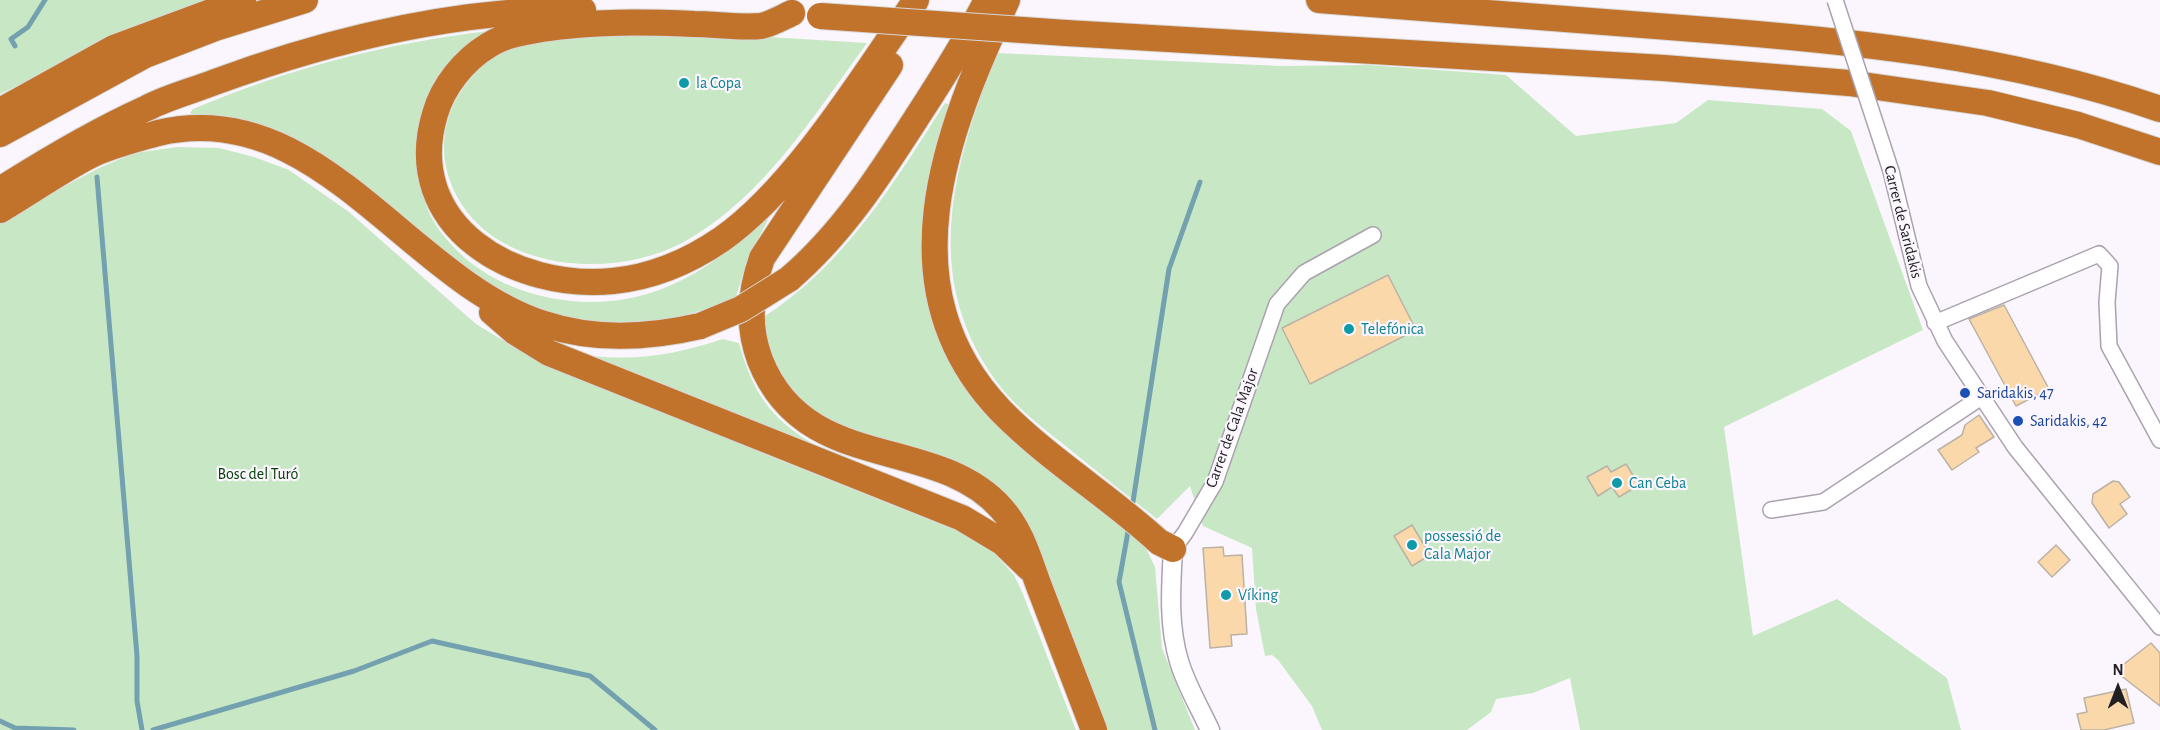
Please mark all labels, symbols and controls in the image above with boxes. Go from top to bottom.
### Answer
place label: la Copa [696,73,741,93]
marker: la Copa [677,76,691,90]
street label: Carrer de Saridakis [1880,164,1926,280]
place label: Telefónica [1361,319,1424,339]
marker: Telefónica [1342,322,1356,336]
street label: Carrer de Cala Major [1201,366,1263,490]
place label: Saridakis, 47 [1977,383,2054,403]
marker: Saridakis, 47 [1958,386,1972,400]
place label: Saridakis, 42 [2030,411,2107,431]
marker: Saridakis, 42 [2011,414,2025,428]
park label: Bosc del Turó [218,464,298,484]
place label: Can Ceba [1629,473,1686,493]
marker: Can Ceba [1610,476,1624,490]
place label: possessió de Cala Major [1424,526,1501,564]
marker: possessió de Cala Major [1405,538,1419,552]
place label: Víking [1238,585,1278,605]
marker: Víking [1219,588,1233,602]
north arrow [2088,658,2148,718]
text: N [2112,662,2124,678]

